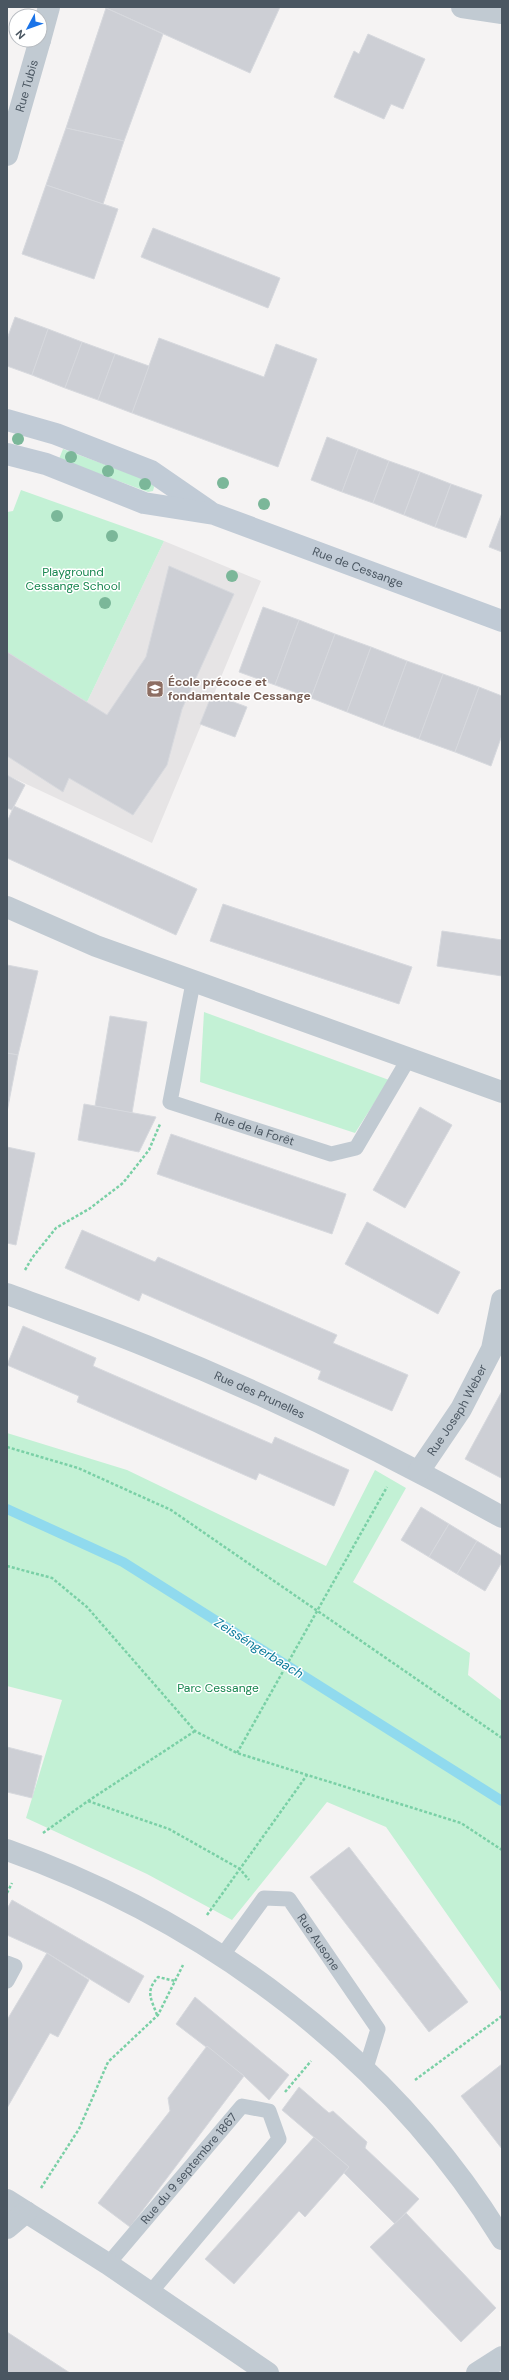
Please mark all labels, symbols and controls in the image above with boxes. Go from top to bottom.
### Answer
north arrow [8,8,48,48]
text: N [13,27,28,42]
street label: Rue Tubis [12,58,42,114]
street label: Rue de Cessange [310,543,406,592]
park label: Playground Cessange School [26,564,120,594]
place label: École précoce et fondamentale Cessange [168,674,311,704]
school or university icon: École précoce et fondamentale Cessange [145,679,165,699]
street label: Rue de la Forêt [213,1109,297,1150]
street label: Rue Joseph Weber [424,1361,491,1459]
street label: Rue des Prunelles [212,1367,307,1422]
water label: Zeisséngerbaach [211,1614,307,1682]
park label: Parc Cessange [177,1680,259,1696]
street label: Rue Ausone [293,1911,344,1974]
street label: Rue du 9 septembre 1867 [137,2110,241,2228]

